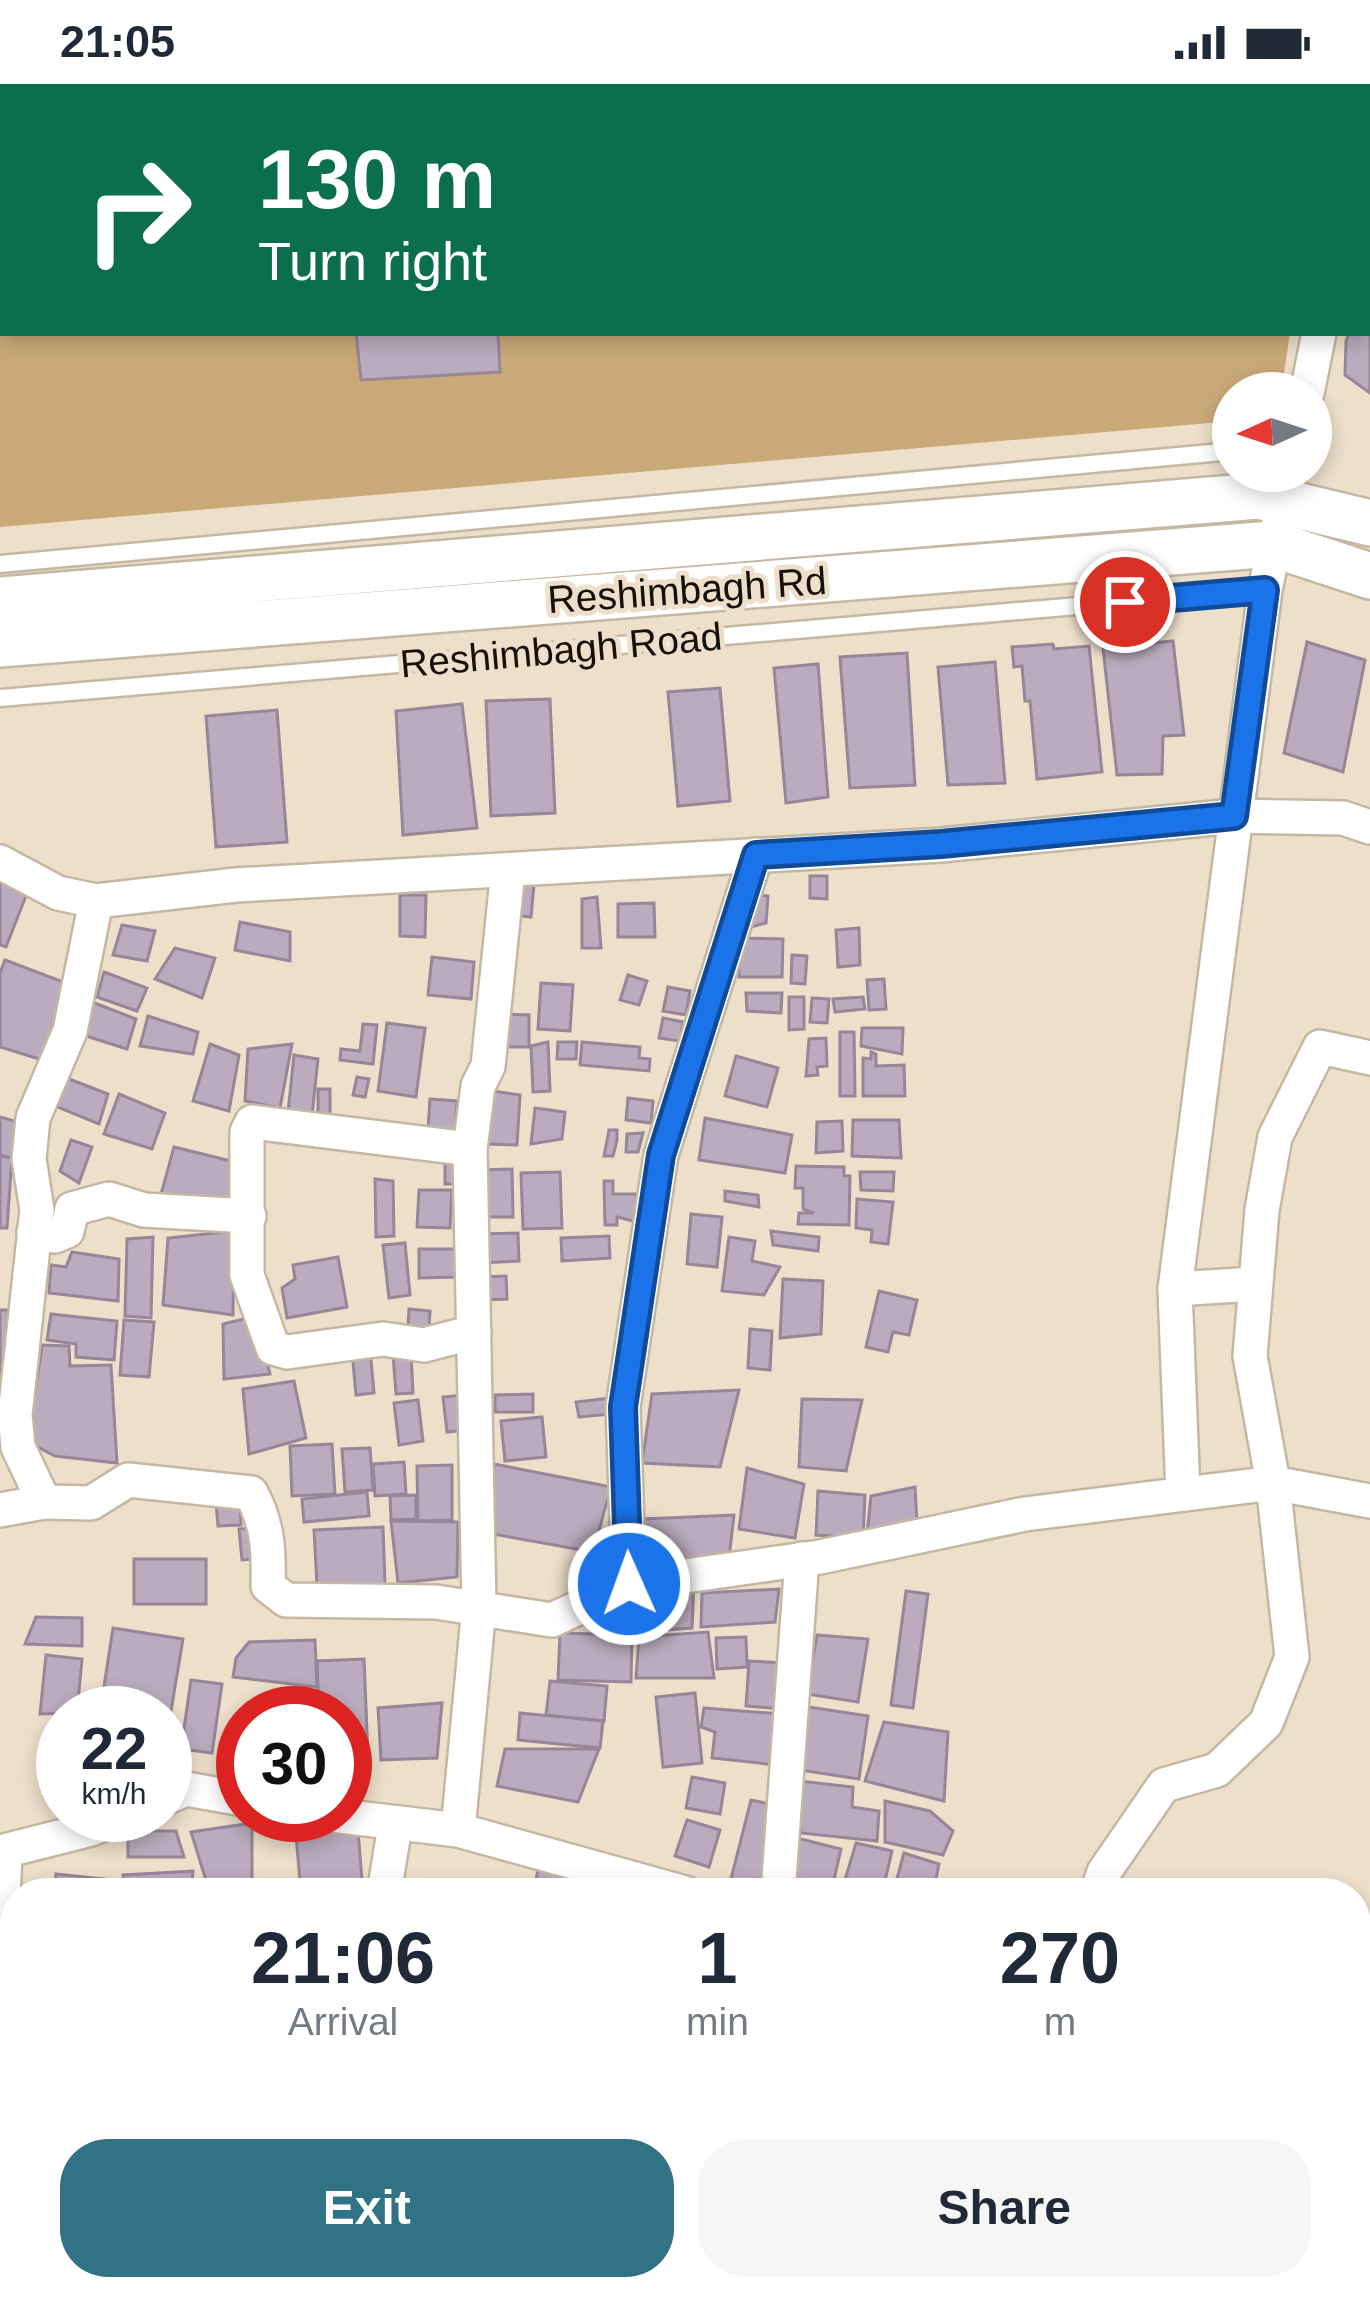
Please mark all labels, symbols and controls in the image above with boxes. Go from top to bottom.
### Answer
text: 21:05 [60,16,175,67]
icon: right [60,132,216,288]
text: 130 m [258,132,496,226]
text: Turn right [258,231,487,291]
north arrow [1212,372,1332,492]
map controls [1212,372,1332,492]
pin [1074,551,1176,653]
street label: Reshimbagh Rd [546,559,828,621]
icon: arrive [1092,569,1158,635]
street label: Reshimbagh Road [398,615,724,685]
position arrow [566,1521,692,1647]
speed limit sign: 30 [216,1686,372,1842]
text: 22 [81,1715,147,1782]
text: km/h [81,1777,147,1810]
text: 21:06 [251,1918,435,1998]
text: 1 [697,1918,738,1998]
text: 270 [1000,1918,1120,1998]
text: Arrival [288,2000,398,2043]
text: min [686,2000,749,2043]
text: m [1044,2000,1076,2043]
button: Exit [60,2139,674,2277]
button: Share [698,2139,1311,2277]

